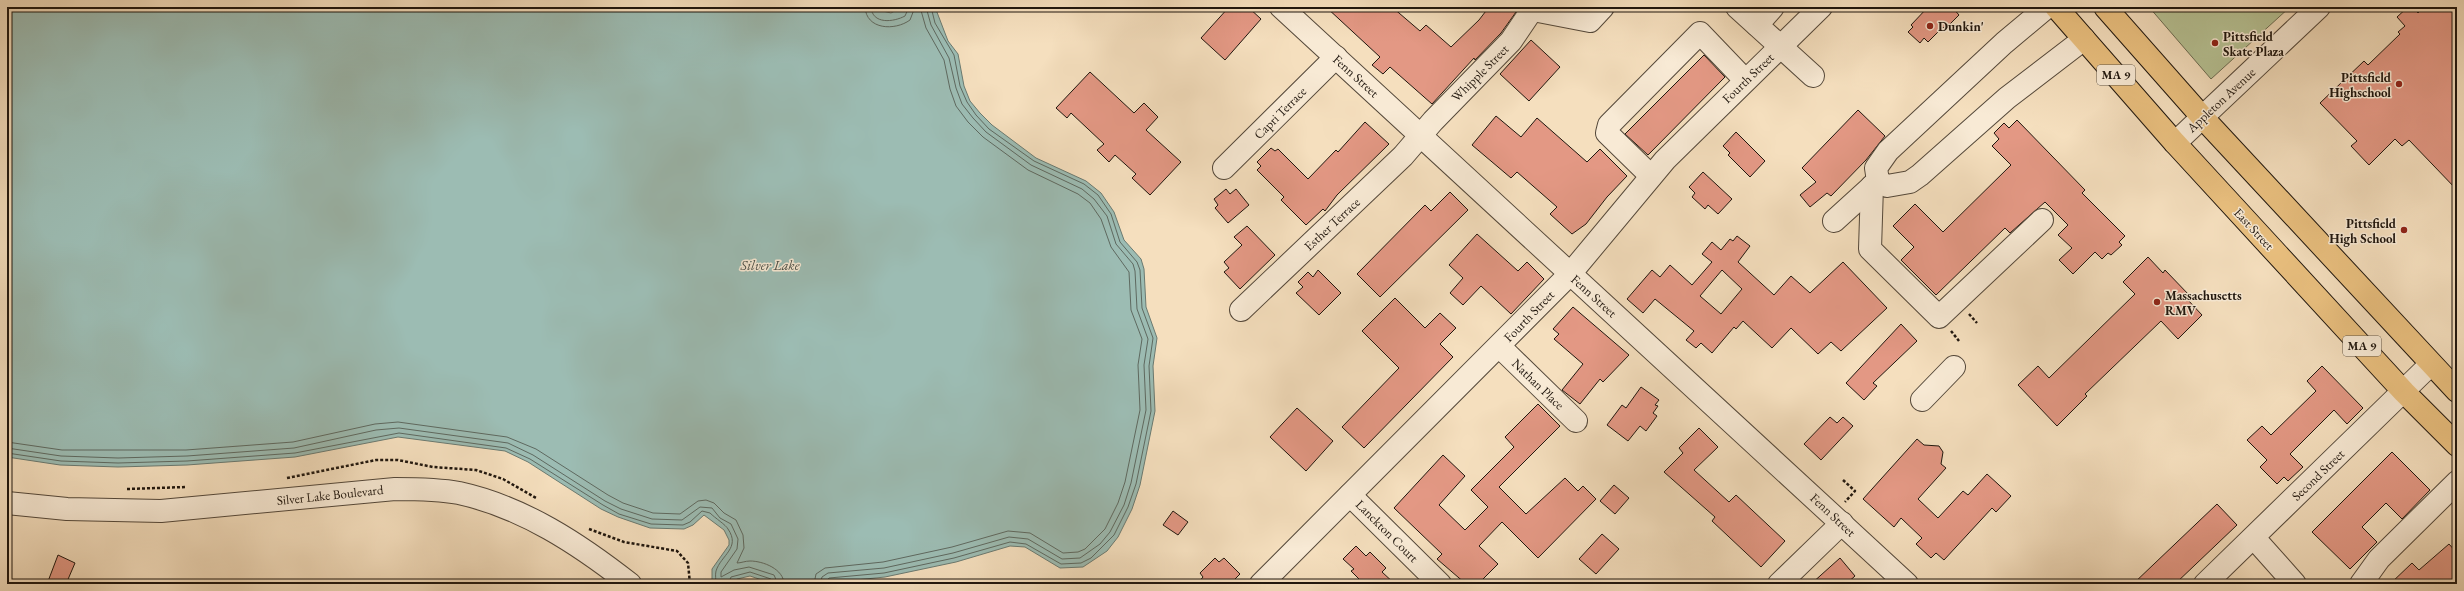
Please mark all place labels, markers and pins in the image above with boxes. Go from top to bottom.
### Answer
place label: Dunkin' [1938,18,1984,35]
marker: Dunkin' [1925,21,1935,31]
place label: Pittsfield Skate Plaza [2223,28,2284,60]
marker: Pittsfield Skate Plaza [2210,38,2220,48]
place label: Pittsfield Highschool [2329,69,2392,101]
marker: Pittsfield Highschool [2394,79,2404,89]
place label: Pittsfield High School [2329,215,2397,247]
marker: Pittsfield High School [2399,225,2409,235]
place label: Massachusetts RMV [2165,287,2242,319]
marker: Massachusetts RMV [2152,297,2162,307]

